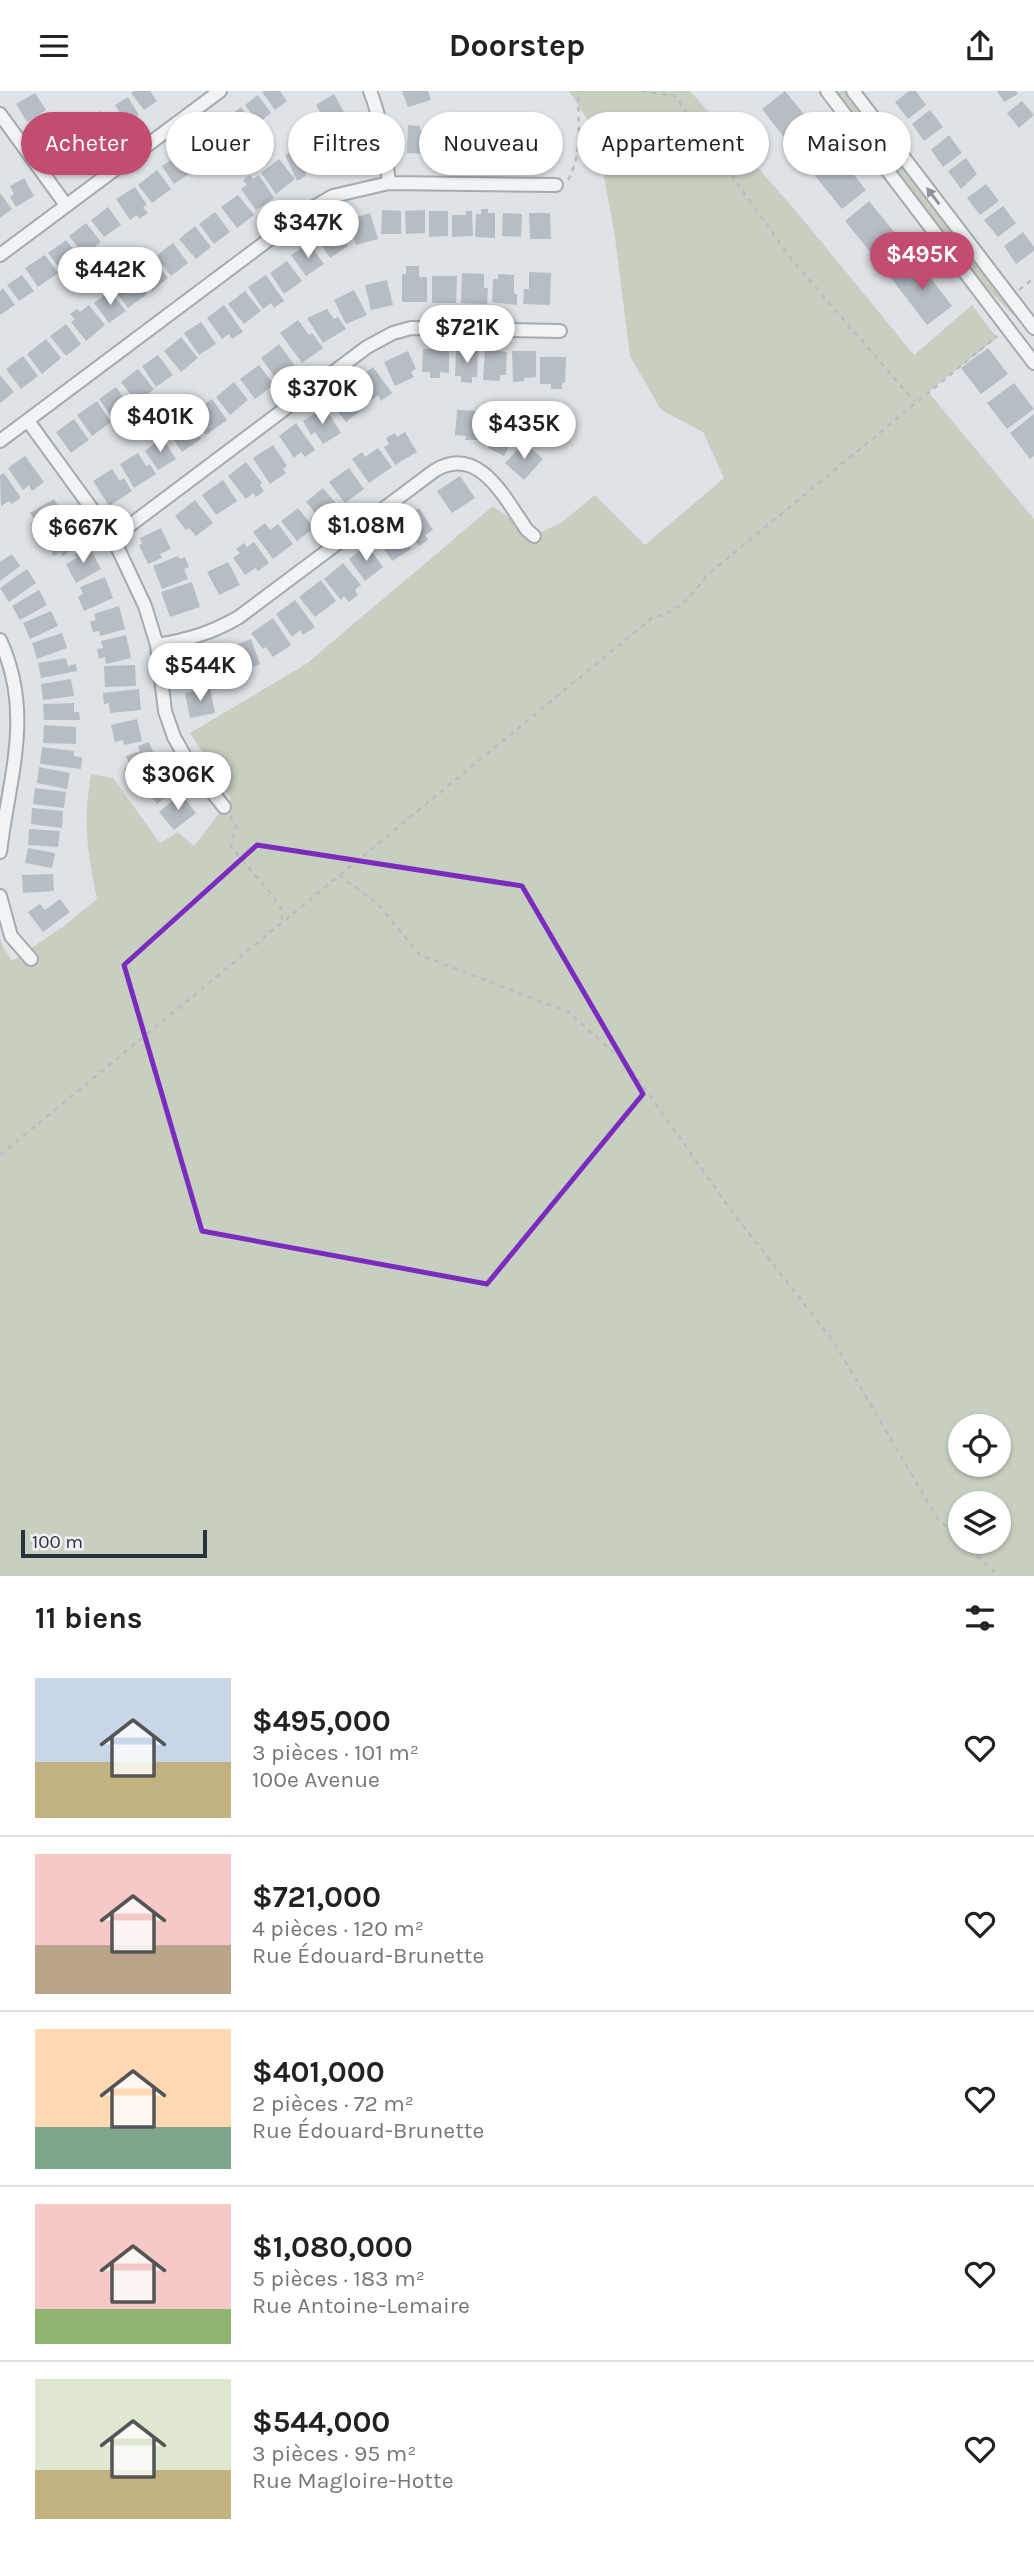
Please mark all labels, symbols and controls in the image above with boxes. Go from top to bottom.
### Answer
icon: menu [35,27,73,65]
text: Doorstep [449,27,585,64]
icon: share [961,27,999,65]
chip: Acheter [21,112,152,175]
chip: Louer [166,112,274,175]
chip: Filtres [288,112,405,175]
chip: Nouveau [419,112,563,175]
chip: Appartement [577,112,769,175]
chip: Maison [783,112,911,175]
one-way arrow [927,187,941,205]
pin: $347K [259,201,357,260]
text: $347K [273,209,343,236]
pin: $495K [873,233,971,292]
text: $495K [886,241,958,268]
pin: $442K [61,247,159,307]
text: $442K [74,256,146,283]
pin: $721K [418,306,516,365]
text: $721K [435,314,499,341]
pin: $370K [273,367,371,426]
text: $370K [286,375,358,402]
pin: $401K [111,395,209,454]
pin: $435K [475,401,573,461]
text: $401K [126,403,194,430]
text: $435K [488,410,560,437]
pin: $1.08M [309,503,423,563]
pin: $667K [34,505,132,565]
text: $1.08M [327,512,405,539]
text: $667K [48,514,118,541]
pin: $544K [151,643,249,703]
text: $544K [164,652,236,679]
pin: $306K [129,753,227,812]
text: $306K [141,761,215,788]
map controls [948,1414,1011,1554]
button: locate [948,1414,1011,1477]
button: layers [948,1491,1011,1554]
scale bar [21,1527,206,1559]
text: 100 m [32,1531,83,1553]
icon: filters [961,1599,999,1637]
text: 11 biens [35,1600,143,1636]
text: $495,000 [252,1703,391,1739]
icon: home [91,1706,175,1790]
icon: heart [961,1729,999,1767]
text: 3 pièces · 101 m² [252,1739,419,1766]
text: 100e Avenue [252,1766,380,1793]
text: $721,000 [252,1879,381,1915]
icon: home [91,1882,175,1966]
icon: heart [961,1905,999,1943]
text: 4 pièces · 120 m² [252,1915,424,1942]
text: Rue Édouard-Brunette [252,1942,484,1969]
text: $401,000 [252,2054,385,2090]
icon: home [91,2057,175,2141]
icon: heart [961,2080,999,2118]
text: 2 pièces · 72 m² [252,2090,414,2117]
text: Rue Édouard-Brunette [252,2117,484,2144]
text: $1,080,000 [252,2229,413,2265]
icon: home [91,2232,175,2316]
icon: heart [961,2255,999,2293]
text: 5 pièces · 183 m² [252,2265,425,2292]
text: Rue Antoine-Lemaire [252,2292,470,2319]
text: $544,000 [252,2404,390,2440]
icon: home [91,2407,175,2491]
icon: heart [961,2430,999,2468]
text: 3 pièces · 95 m² [252,2440,416,2467]
text: Rue Magloire-Hotte [252,2467,453,2494]

